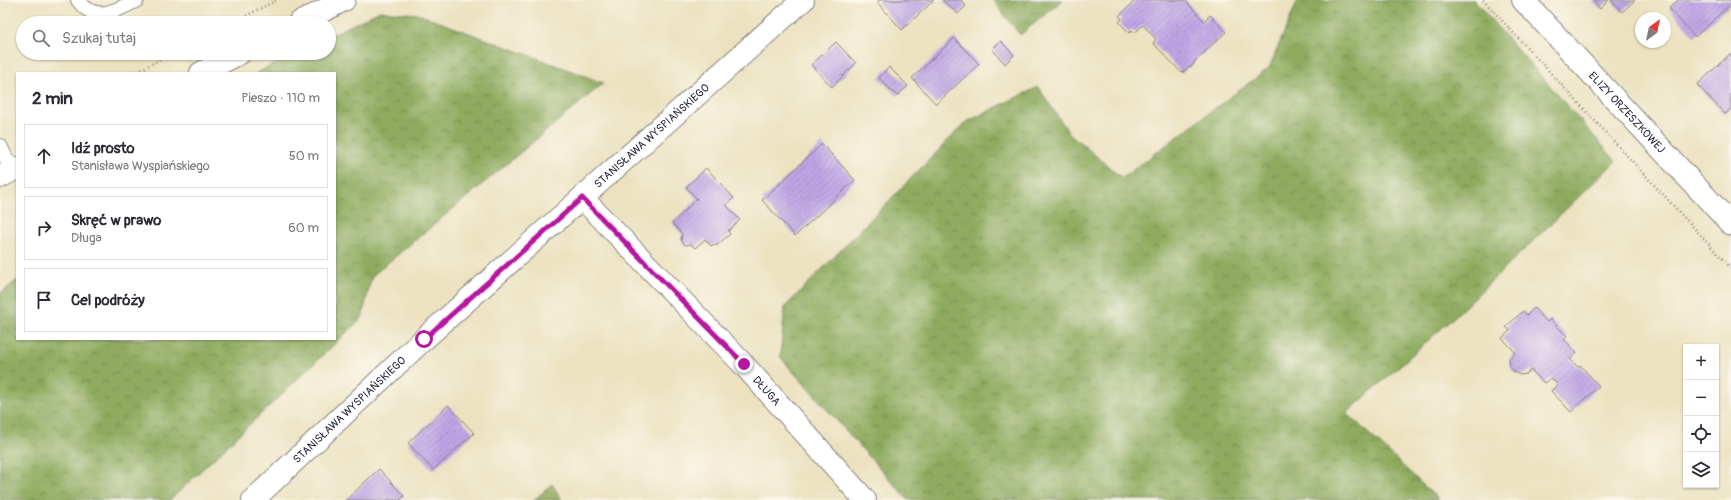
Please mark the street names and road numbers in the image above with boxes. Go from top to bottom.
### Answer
street label: ELIZY ORZESZKOWEJ [1586,69,1668,155]
street label: STANISŁAWA WYSPIAŃSKIEGO [591,81,712,190]
street label: STANISŁAWA WYSPIAŃSKIEGO [290,353,408,466]
street label: DŁUGA [750,373,783,408]

